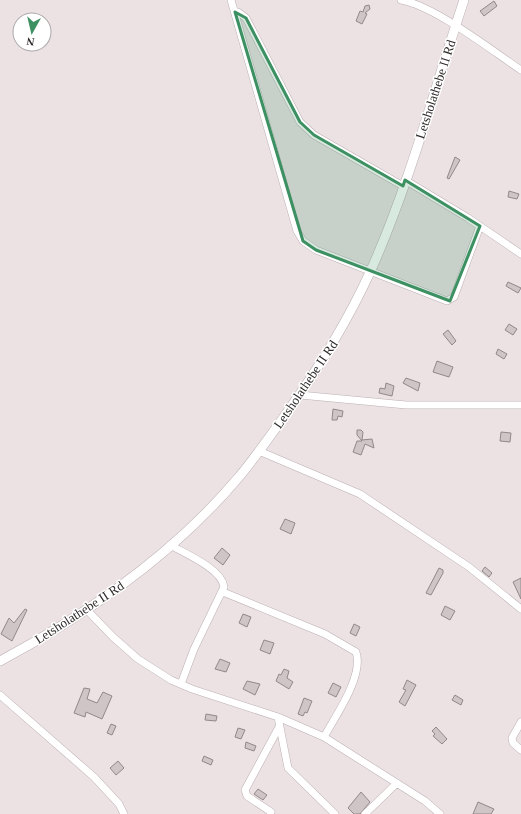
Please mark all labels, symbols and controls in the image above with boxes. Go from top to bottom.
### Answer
north arrow [12,12,52,52]
text: N [26,35,35,48]
street label: Letsholathebe II Rd [412,37,459,141]
street label: Letsholathebe II Rd [270,337,341,431]
street label: Letsholathebe II Rd [32,578,127,647]

